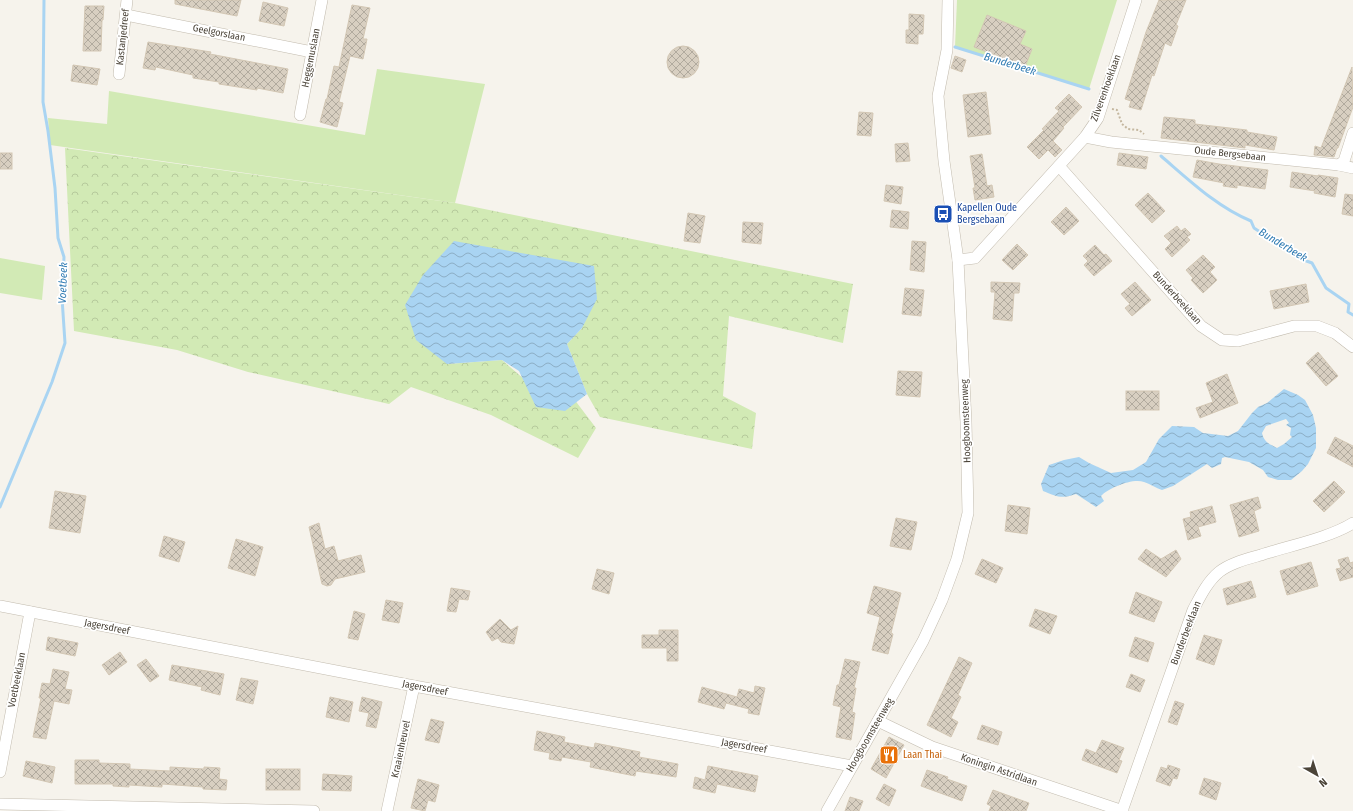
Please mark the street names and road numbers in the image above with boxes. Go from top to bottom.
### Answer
street label: Kastanjedreef [114,7,132,66]
street label: Geelgorslaan [192,22,246,44]
street label: Heggemuslaan [299,27,323,89]
street label: Zilverenhoeklaan [1088,53,1124,123]
street label: Oude Bergsebaan [1194,144,1266,164]
street label: Bunderbeeklaan [1150,269,1204,327]
street label: Hoogboomsteenweg [959,379,973,463]
street label: Bunderbeeklaan [1168,599,1204,667]
street label: Jagersdreef [83,617,132,637]
street label: Voetbeeklaan [6,651,28,709]
street label: Jagersdreef [401,678,450,698]
street label: Hoogboomsteenweg [844,696,896,774]
street label: Kraaienheuvel [389,719,413,779]
street label: Jagersdreef [720,736,769,756]
street label: Koningin Astridlaan [959,751,1039,789]

